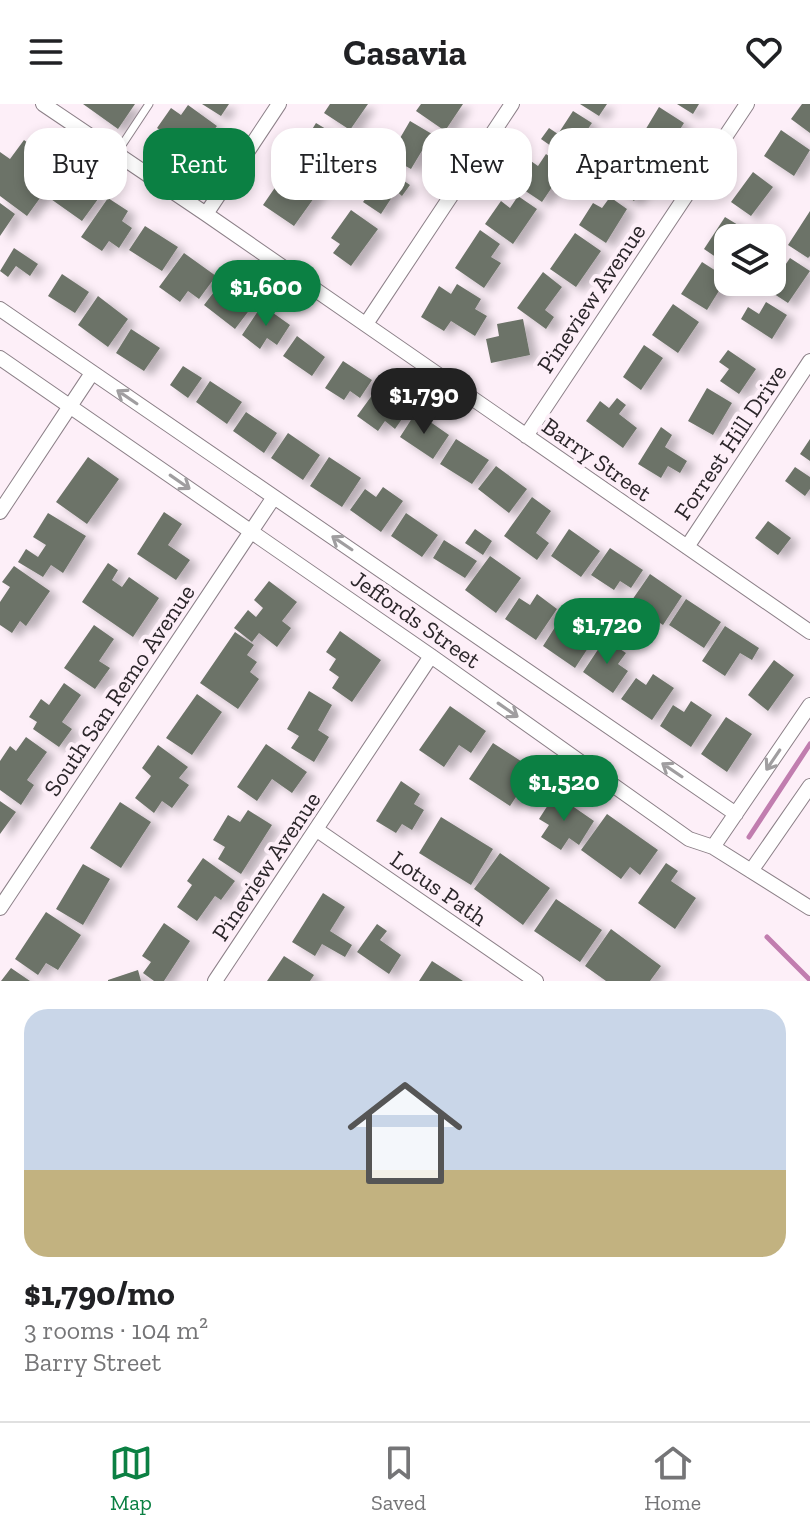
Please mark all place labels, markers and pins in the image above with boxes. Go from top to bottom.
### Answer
pin: $1,600 [201,260,331,328]
pin: $1,790 [359,368,489,436]
pin: $1,720 [542,598,672,666]
pin: $1,520 [499,755,629,823]

